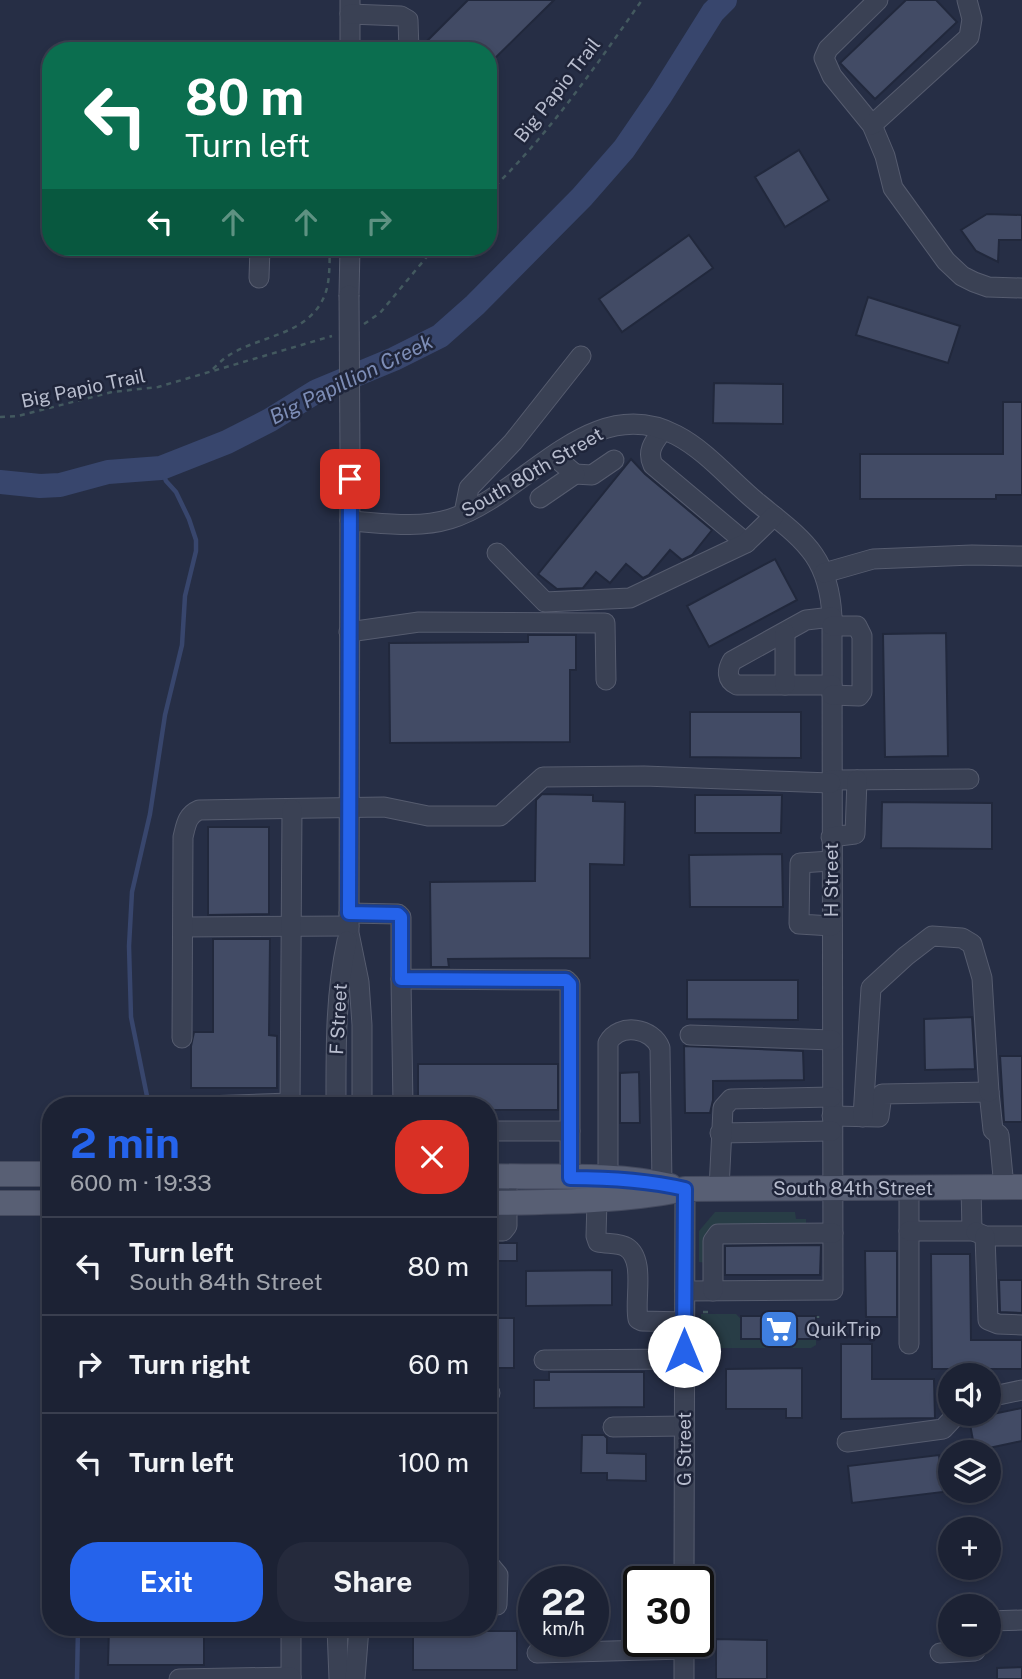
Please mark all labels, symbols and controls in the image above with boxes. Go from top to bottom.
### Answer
street label: Big Papio Trail [509,33,605,147]
text: 80 m [185,68,304,126]
icon: left [70,70,161,161]
text: Turn left [185,127,310,164]
icon: left [141,203,179,241]
icon: ahead [214,203,252,241]
icon: ahead [287,203,325,241]
icon: right [360,203,398,241]
water label: Big Papillion Creek [265,328,437,429]
street label: Big Papio Trail [19,364,147,412]
street label: South 80th Street [457,423,607,521]
pin [320,449,380,509]
icon: arrive [331,460,369,498]
street label: H Street [820,843,842,917]
street label: F Street [325,983,351,1055]
text: 2 min [70,1118,180,1167]
button: close [395,1120,469,1194]
text: 600 m · 19:33 [70,1169,212,1196]
street label: South 84th Street [773,1177,933,1199]
text: Turn left [129,1237,234,1268]
icon: left [70,1247,108,1285]
text: 80 m [408,1251,469,1282]
text: South 84th Street [129,1268,323,1295]
supermarket icon: QuikTrip [758,1308,800,1350]
position arrow [647,1314,721,1388]
place label: QuikTrip [806,1318,881,1340]
icon: right [70,1345,108,1383]
text: Turn right [129,1349,251,1380]
text: 60 m [408,1349,469,1380]
map controls [938,1363,1001,1657]
button: sound [938,1363,1001,1426]
street label: G Street [673,1412,695,1486]
button: layers [938,1440,1001,1503]
icon: left [70,1443,108,1481]
text: Turn left [129,1447,234,1478]
text: 100 m [398,1447,469,1478]
button: + [938,1517,1001,1580]
button: Exit [70,1542,263,1622]
button: Share [277,1542,469,1622]
speed limit sign: 30 [623,1566,714,1657]
text: 22 [541,1582,586,1623]
button: − [938,1594,1001,1657]
text: km/h [542,1618,585,1639]

